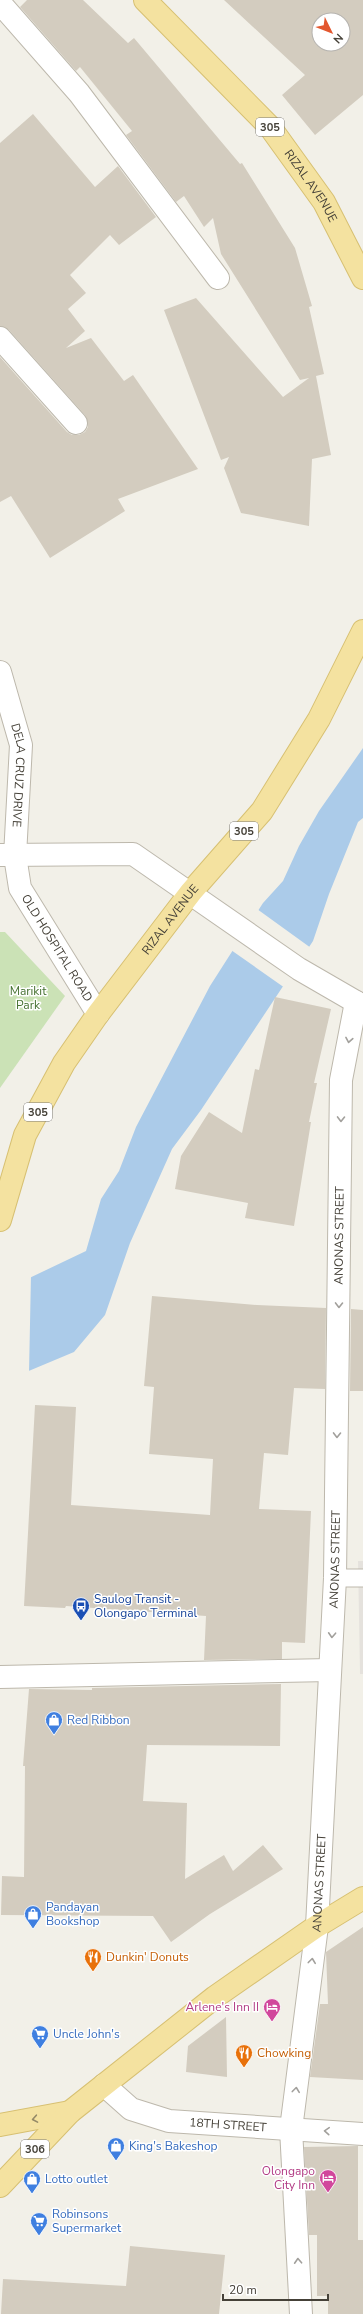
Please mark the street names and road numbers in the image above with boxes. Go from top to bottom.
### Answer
road number: 305 [256,118,284,136]
street label: RIZAL AVENUE [281,146,341,225]
street label: DELA CRUZ DRIVE [7,722,29,828]
road number: 305 [230,822,258,840]
street label: RIZAL AVENUE [138,881,202,958]
street label: OLD HOSPITAL ROAD [18,891,96,1005]
road number: 305 [24,1103,52,1121]
street label: ANONAS STREET [331,1185,348,1285]
street label: ANONAS STREET [325,1509,344,1609]
street label: ANONAS STREET [308,1833,330,1933]
street label: 18TH STREET [189,2114,268,2136]
road number: 306 [21,2140,49,2158]

